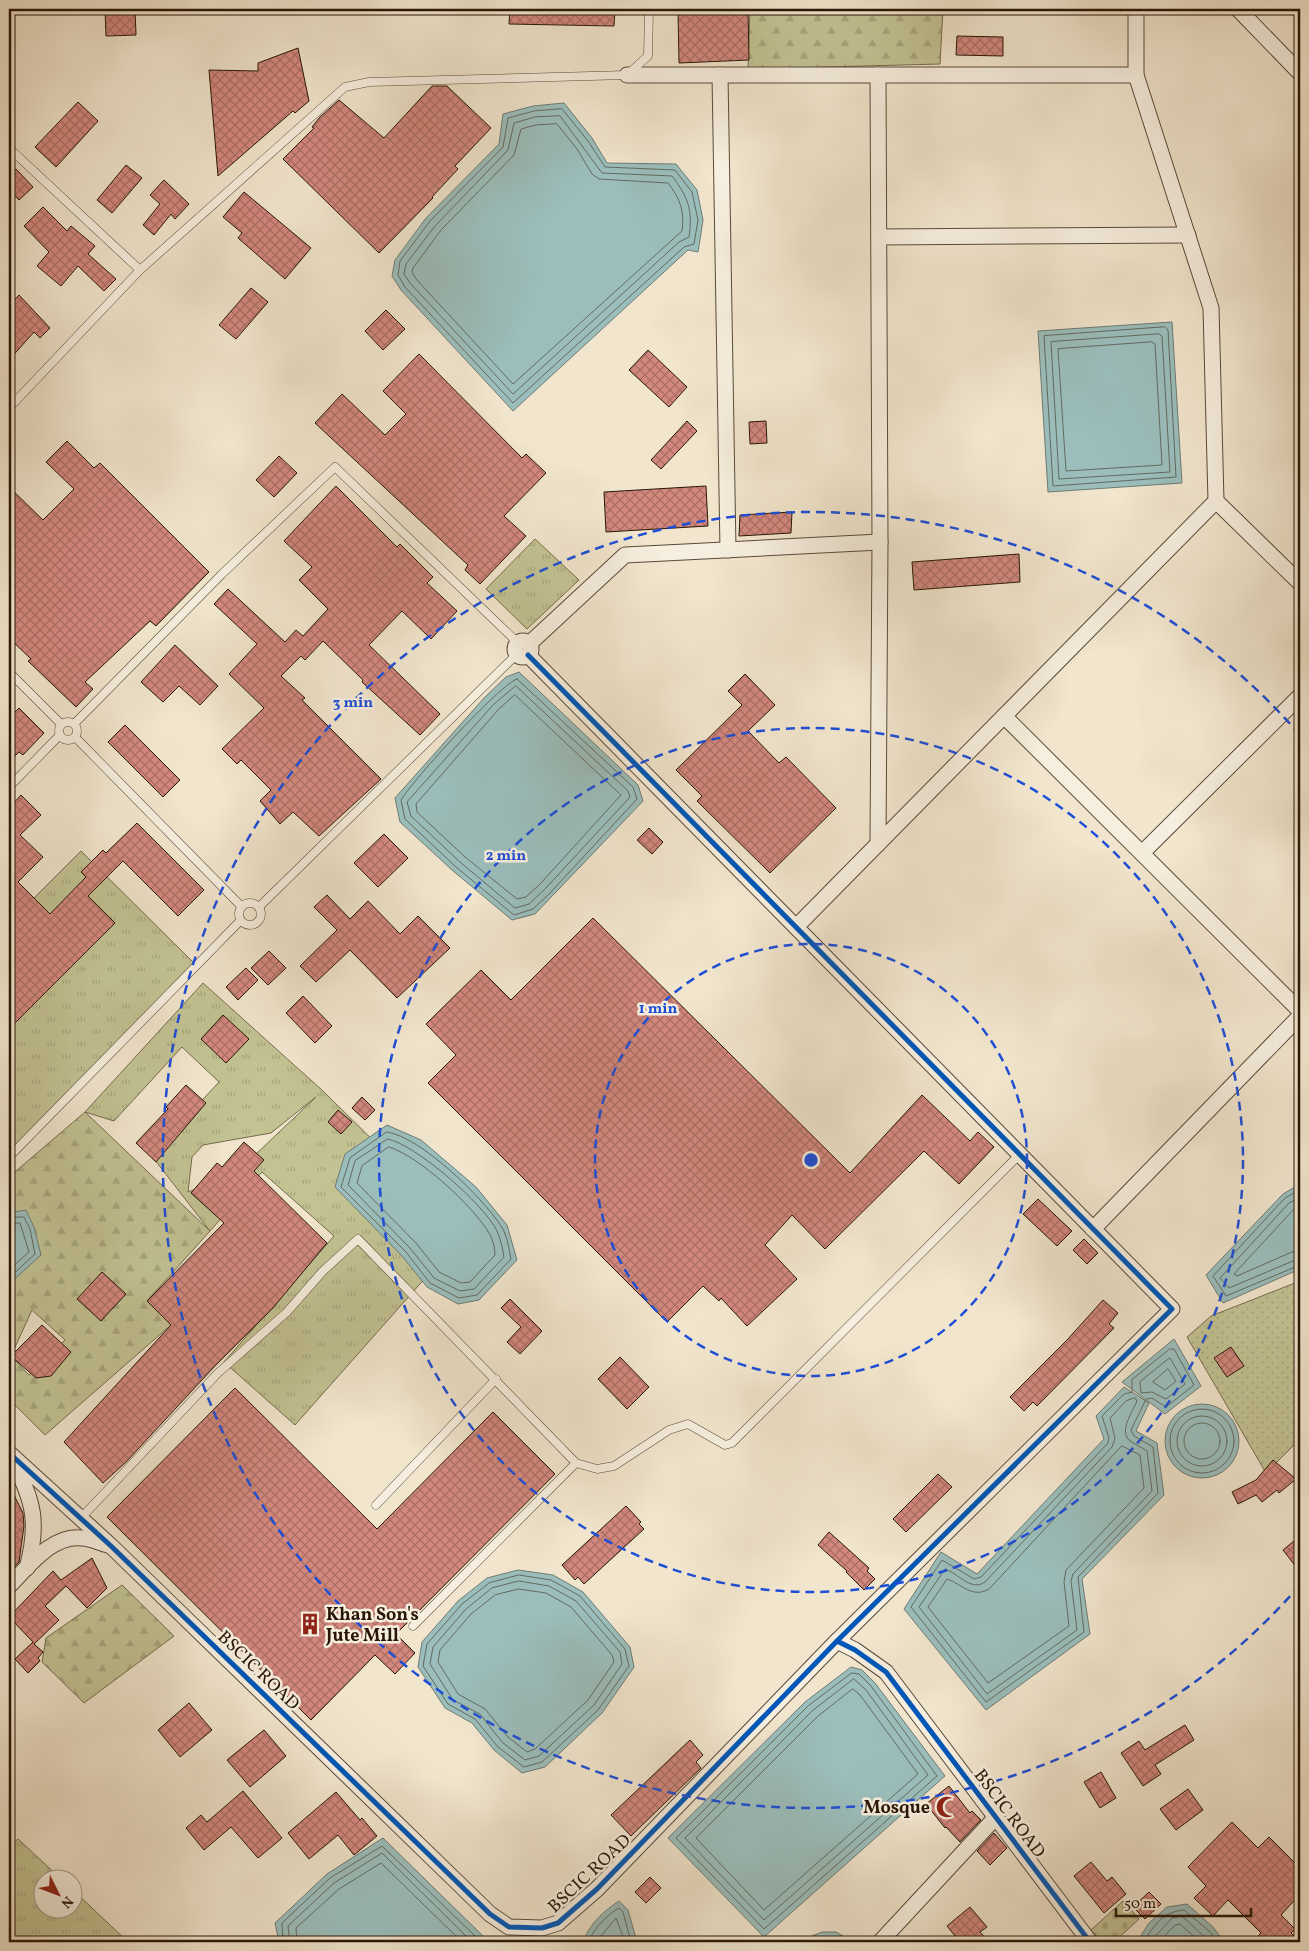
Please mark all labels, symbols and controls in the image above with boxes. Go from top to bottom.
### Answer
text: 3 min [333,693,373,714]
text: 2 min [486,846,526,867]
text: 1 min [639,999,677,1020]
centre of rings [802,1151,820,1169]
place label: Khan Son's Jute Mill [325,1603,419,1649]
building icon: Khan Son's Jute Mill [297,1611,323,1637]
street label: BSCIC ROAD [211,1625,305,1717]
street label: BSCIC ROAD [967,1764,1051,1864]
mosque icon: Mosque [934,1794,960,1820]
place label: Mosque [863,1796,930,1821]
street label: BSCIC ROAD [543,1829,637,1919]
north arrow [32,1868,82,1918]
scale bar [1116,1886,1252,1918]
text: N [56,1892,77,1912]
text: 50 m [1124,1894,1156,1915]

